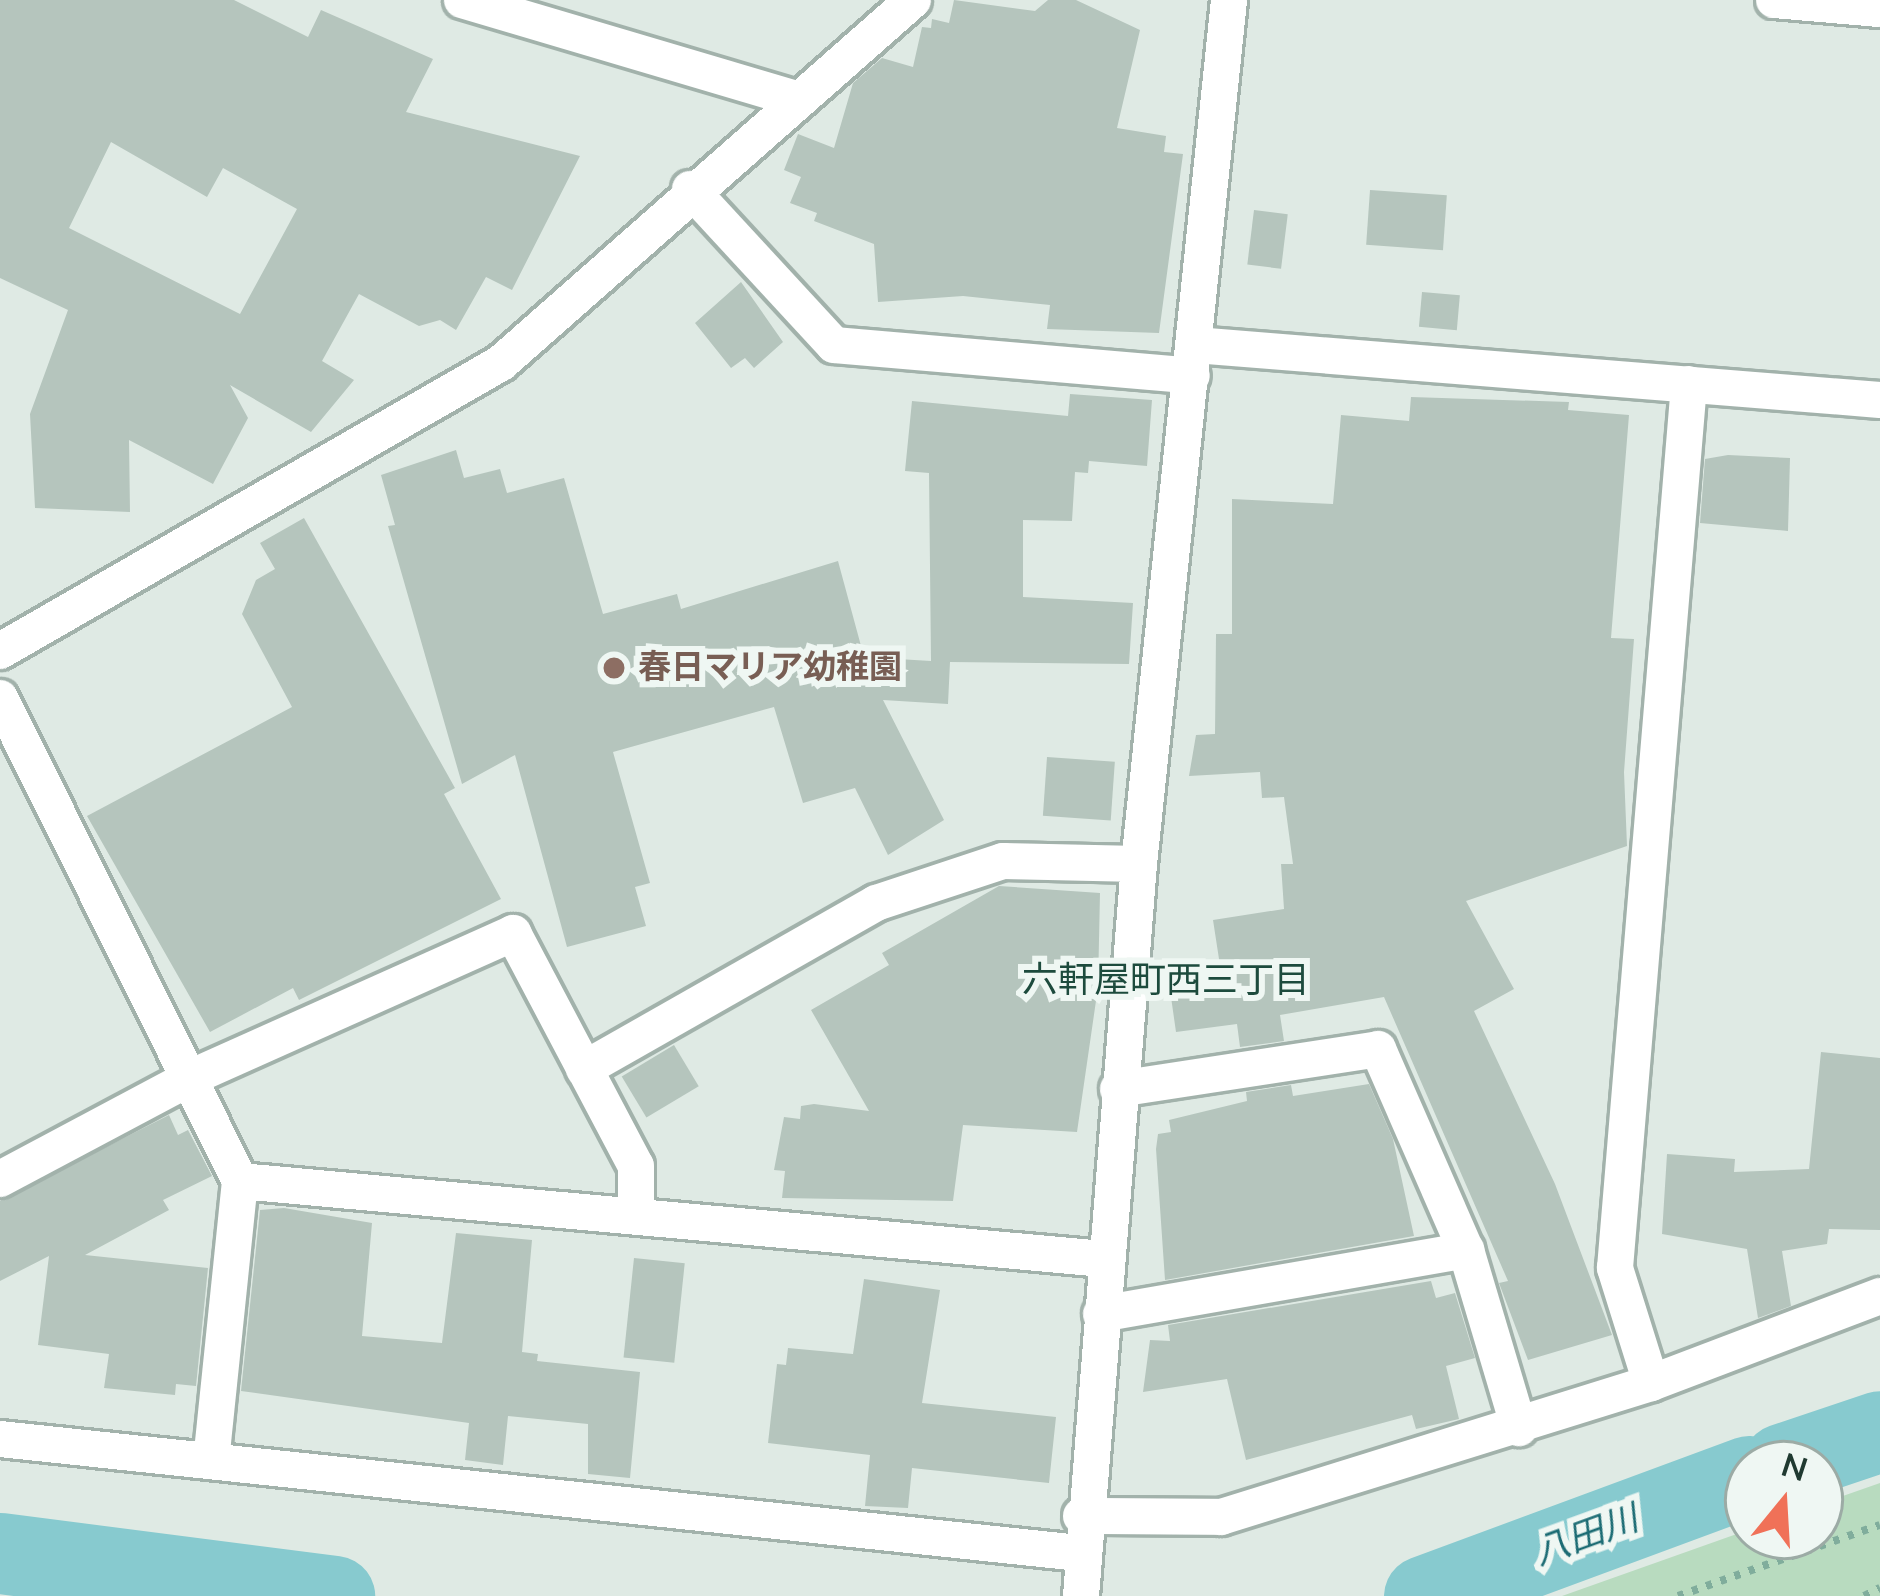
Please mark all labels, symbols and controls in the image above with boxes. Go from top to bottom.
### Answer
place label: 春日マリア幼稚園 [638,648,902,688]
marker: 春日マリア幼稚園 [601,655,627,681]
district label: 六軒屋町西三丁目 [1022,959,1310,1003]
north arrow [1724,1440,1844,1560]
text: N [1776,1443,1813,1493]
water label: 八田川 [1528,1497,1644,1575]

